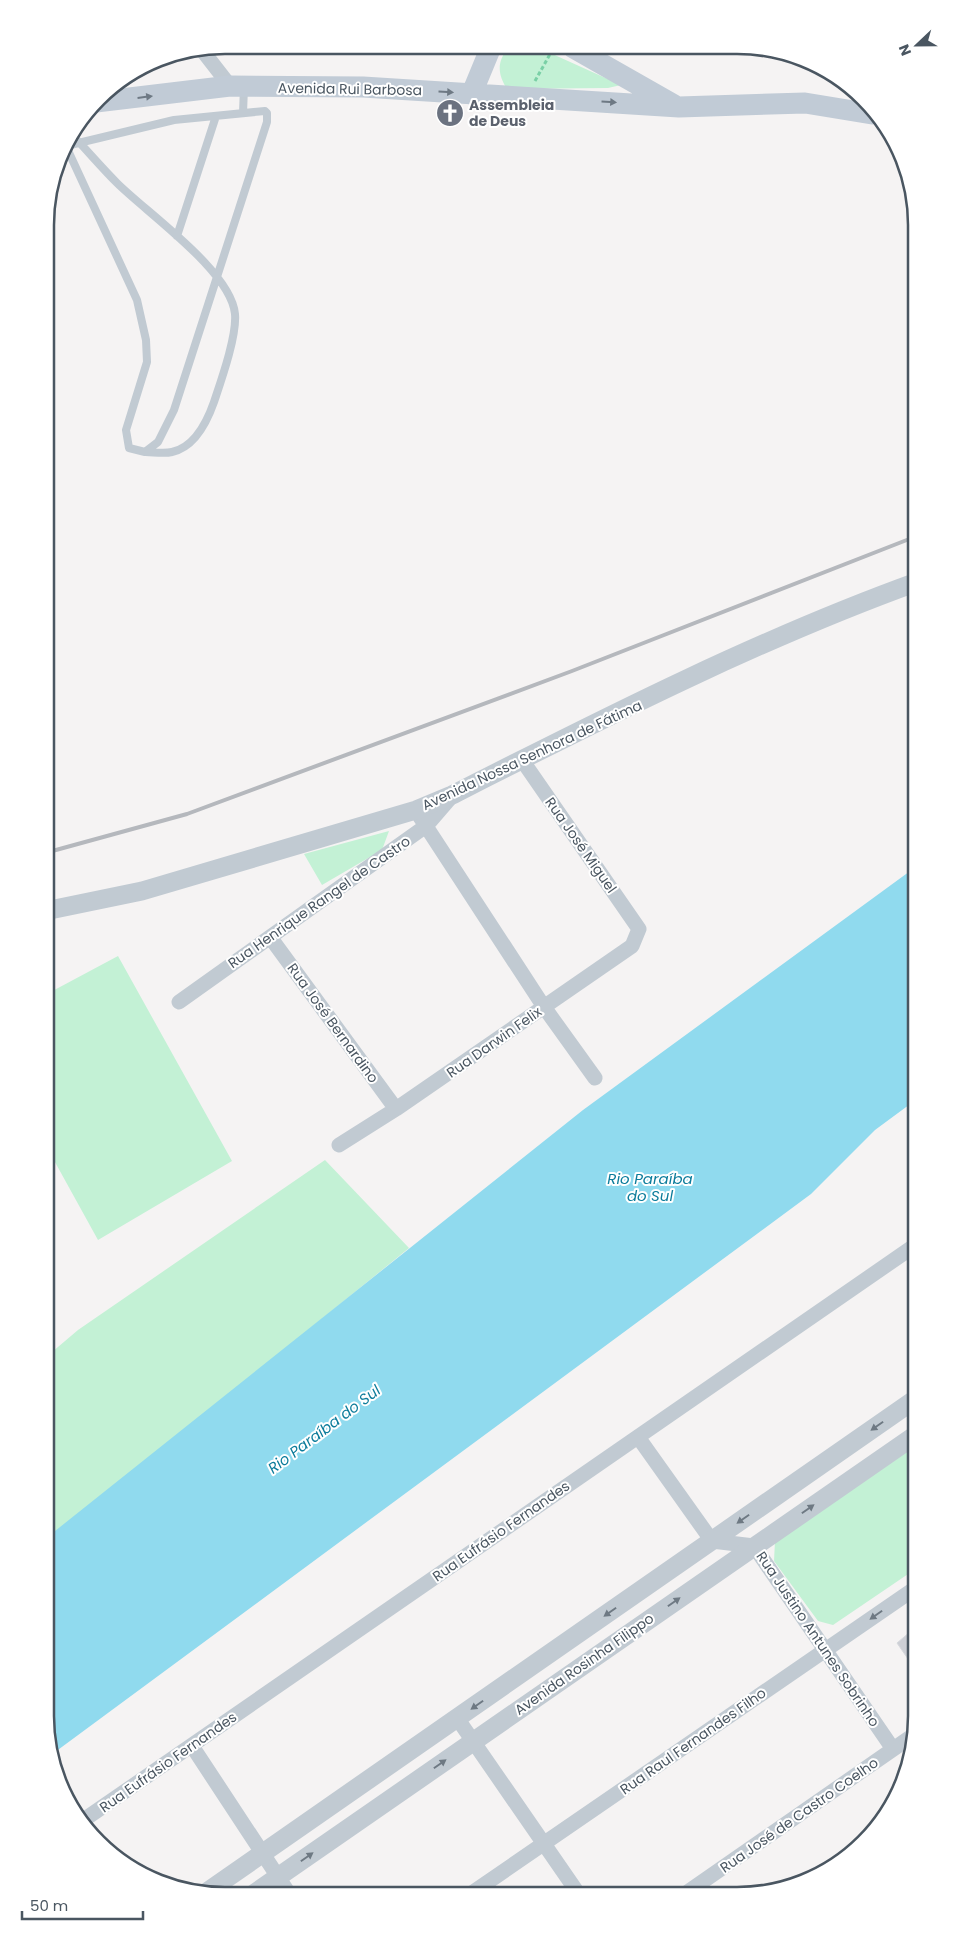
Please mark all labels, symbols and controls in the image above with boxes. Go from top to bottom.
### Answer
north arrow [892,20,942,70]
text: N [894,41,916,58]
street label: Avenida Rui Barbosa [278,78,422,100]
one-way arrow [439,88,455,96]
one-way arrow [137,93,153,101]
place label: Assembleia de Deus [469,95,554,131]
church icon: Assembleia de Deus [435,98,465,128]
one-way arrow [601,98,617,106]
street label: Avenida Nossa Senhora de Fátima [419,695,645,815]
street label: Rua José Miguel [540,793,622,897]
street label: Rua Henrique Rangel de Castro [224,831,414,973]
street label: Rua José Bernardino [283,959,383,1087]
street label: Rua Darwin Felix [442,1001,546,1082]
water label: Rio Paraíba do Sul [607,1168,693,1206]
water label: Rio Paraíba do Sul [263,1379,385,1478]
one-way arrow [870,1421,883,1431]
street label: Rua Eufrásio Fernandes [428,1476,574,1586]
one-way arrow [801,1504,815,1514]
one-way arrow [736,1514,750,1524]
street label: Rua Justino Antunes Sobrinho [752,1547,884,1731]
one-way arrow [668,1597,681,1607]
one-way arrow [603,1607,617,1617]
street label: Avenida Rosinha Filippo [510,1608,658,1720]
one-way arrow [870,1610,883,1620]
street label: Rua Raul Fernandes Filho [616,1683,770,1799]
one-way arrow [470,1700,484,1710]
street label: Rua Eufrásio Fernandes [95,1707,241,1817]
street label: Rua José de Castro Coelho [716,1753,882,1877]
one-way arrow [433,1759,447,1769]
one-way arrow [300,1852,313,1862]
scale bar [22,1888,144,1920]
text: 50 m [30,1895,68,1916]

